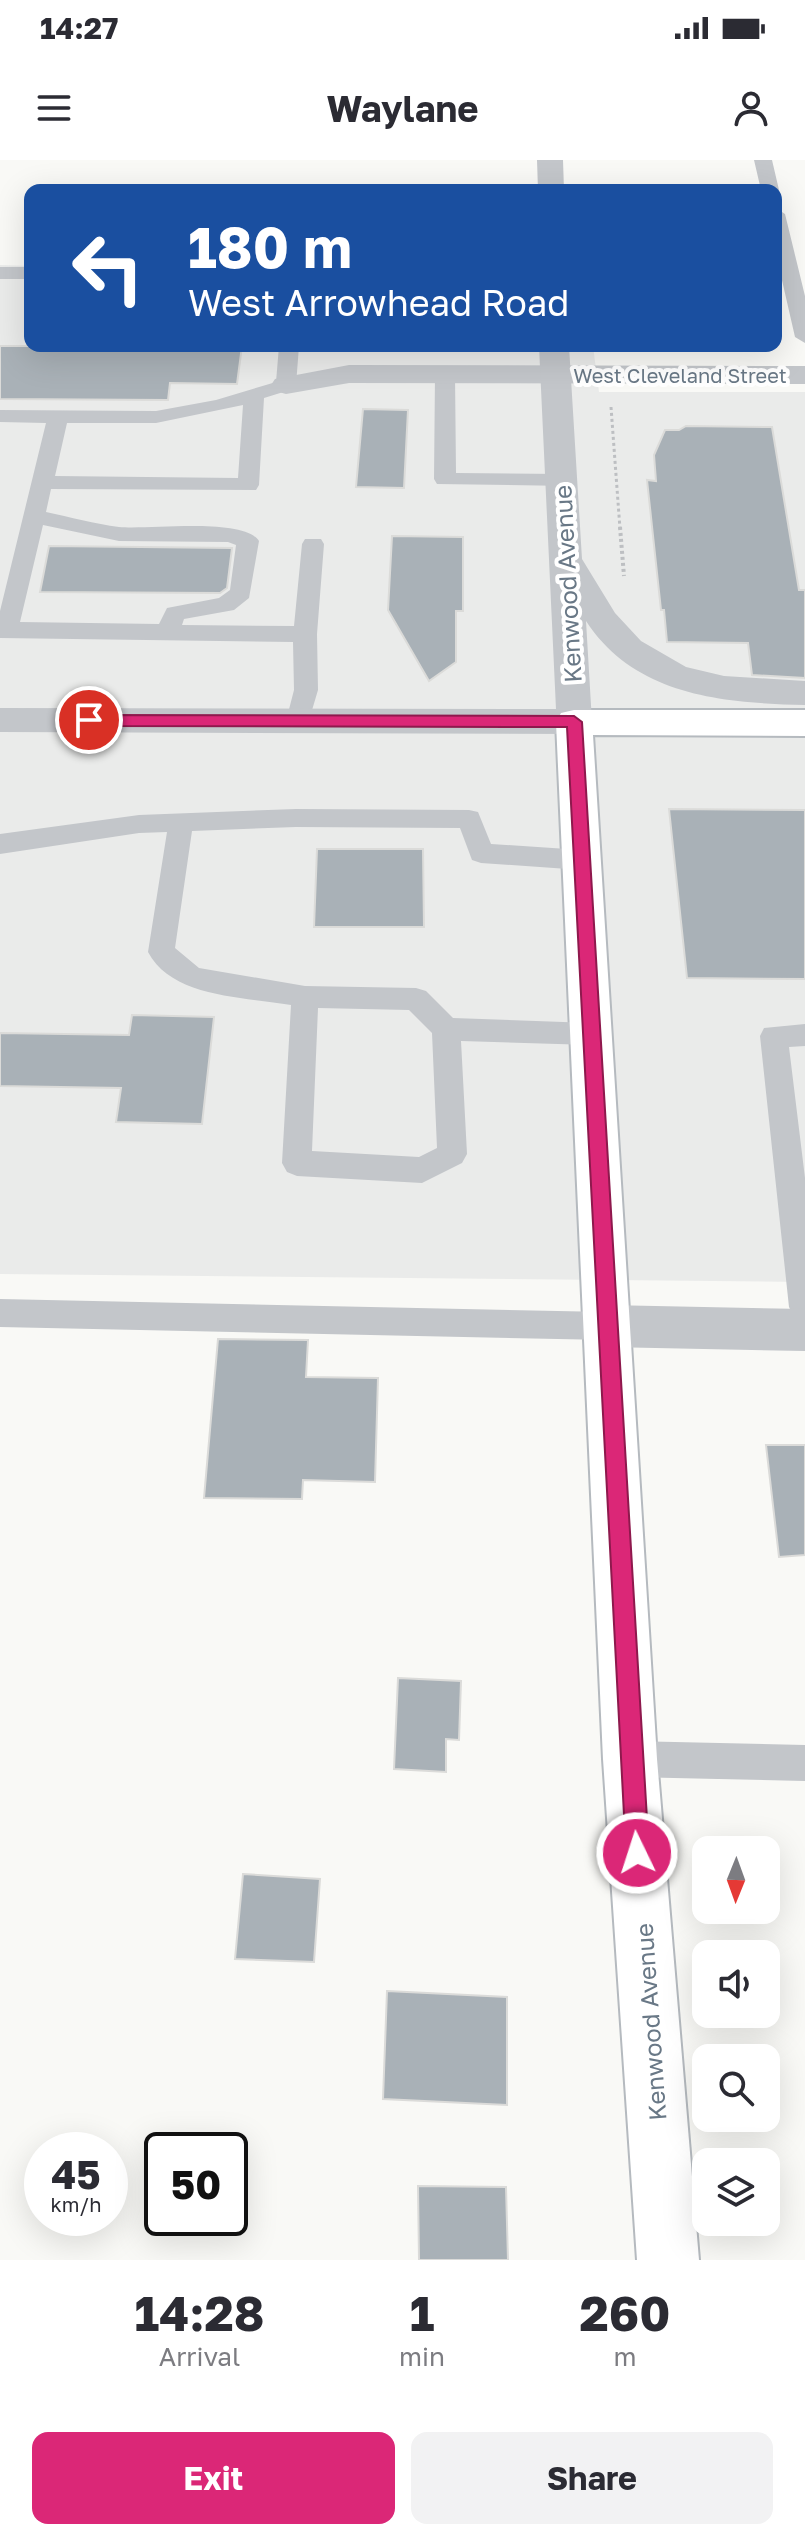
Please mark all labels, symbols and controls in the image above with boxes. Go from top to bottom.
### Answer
text: 14:27 [40,10,118,46]
icon: menu [32,86,76,130]
icon: person [729,86,773,130]
text: Waylane [326,87,479,130]
text: 180 m [188,213,352,280]
icon: left [56,216,160,320]
text: West Arrowhead Road [188,281,569,324]
street label: West Cleveland Street [573,363,787,387]
street label: Kenwood Avenue [547,484,587,684]
pin [55,686,123,754]
icon: arrive [67,698,111,742]
position arrow [595,1811,679,1895]
north arrow [692,1836,780,1924]
map controls [692,1836,780,2236]
street label: Kenwood Avenue [629,1922,671,2122]
button: sound [692,1940,780,2028]
button: search [692,2044,780,2132]
speed limit sign: 50 [144,2132,248,2236]
button: layers [692,2148,780,2236]
text: 45 [51,2150,101,2198]
text: km/h [51,2192,101,2216]
text: 14:28 [134,2284,265,2342]
text: 1 [410,2284,434,2342]
text: 260 [580,2284,670,2342]
text: Arrival [159,2341,240,2372]
text: min [399,2341,445,2372]
text: m [613,2341,637,2372]
button: Exit [32,2432,395,2524]
button: Share [411,2432,773,2524]

